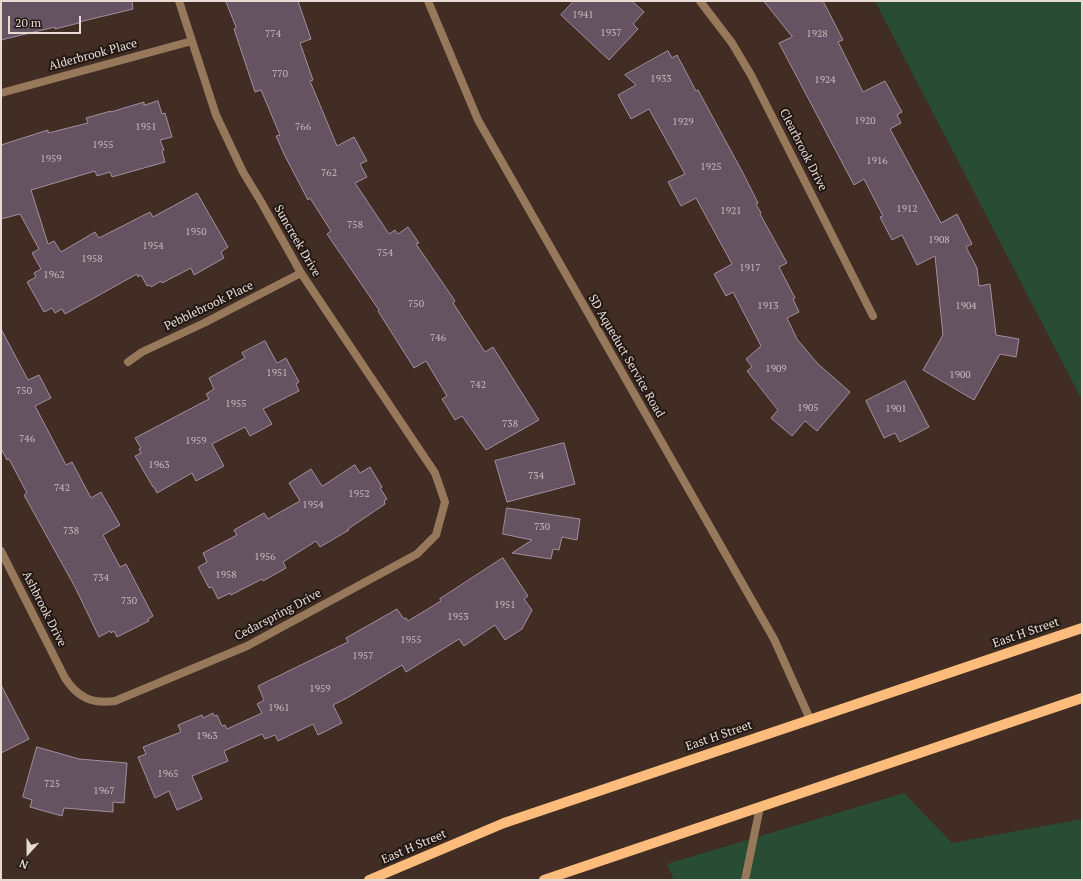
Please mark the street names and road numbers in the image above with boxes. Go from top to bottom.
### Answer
street label: Alderbrook Place [47,36,139,74]
street label: Clearbrook Drive [776,107,830,193]
street label: Suncreek Drive [271,203,323,279]
street label: Pebblebrook Place [162,278,256,334]
street label: SD Aqueduct Service Road [585,292,667,420]
street label: Ashbrook Drive [19,569,69,649]
street label: Cedarspring Drive [232,586,324,644]
street label: East H Street [991,615,1061,651]
street label: East H Street [684,718,754,754]
street label: East H Street [379,827,449,867]

